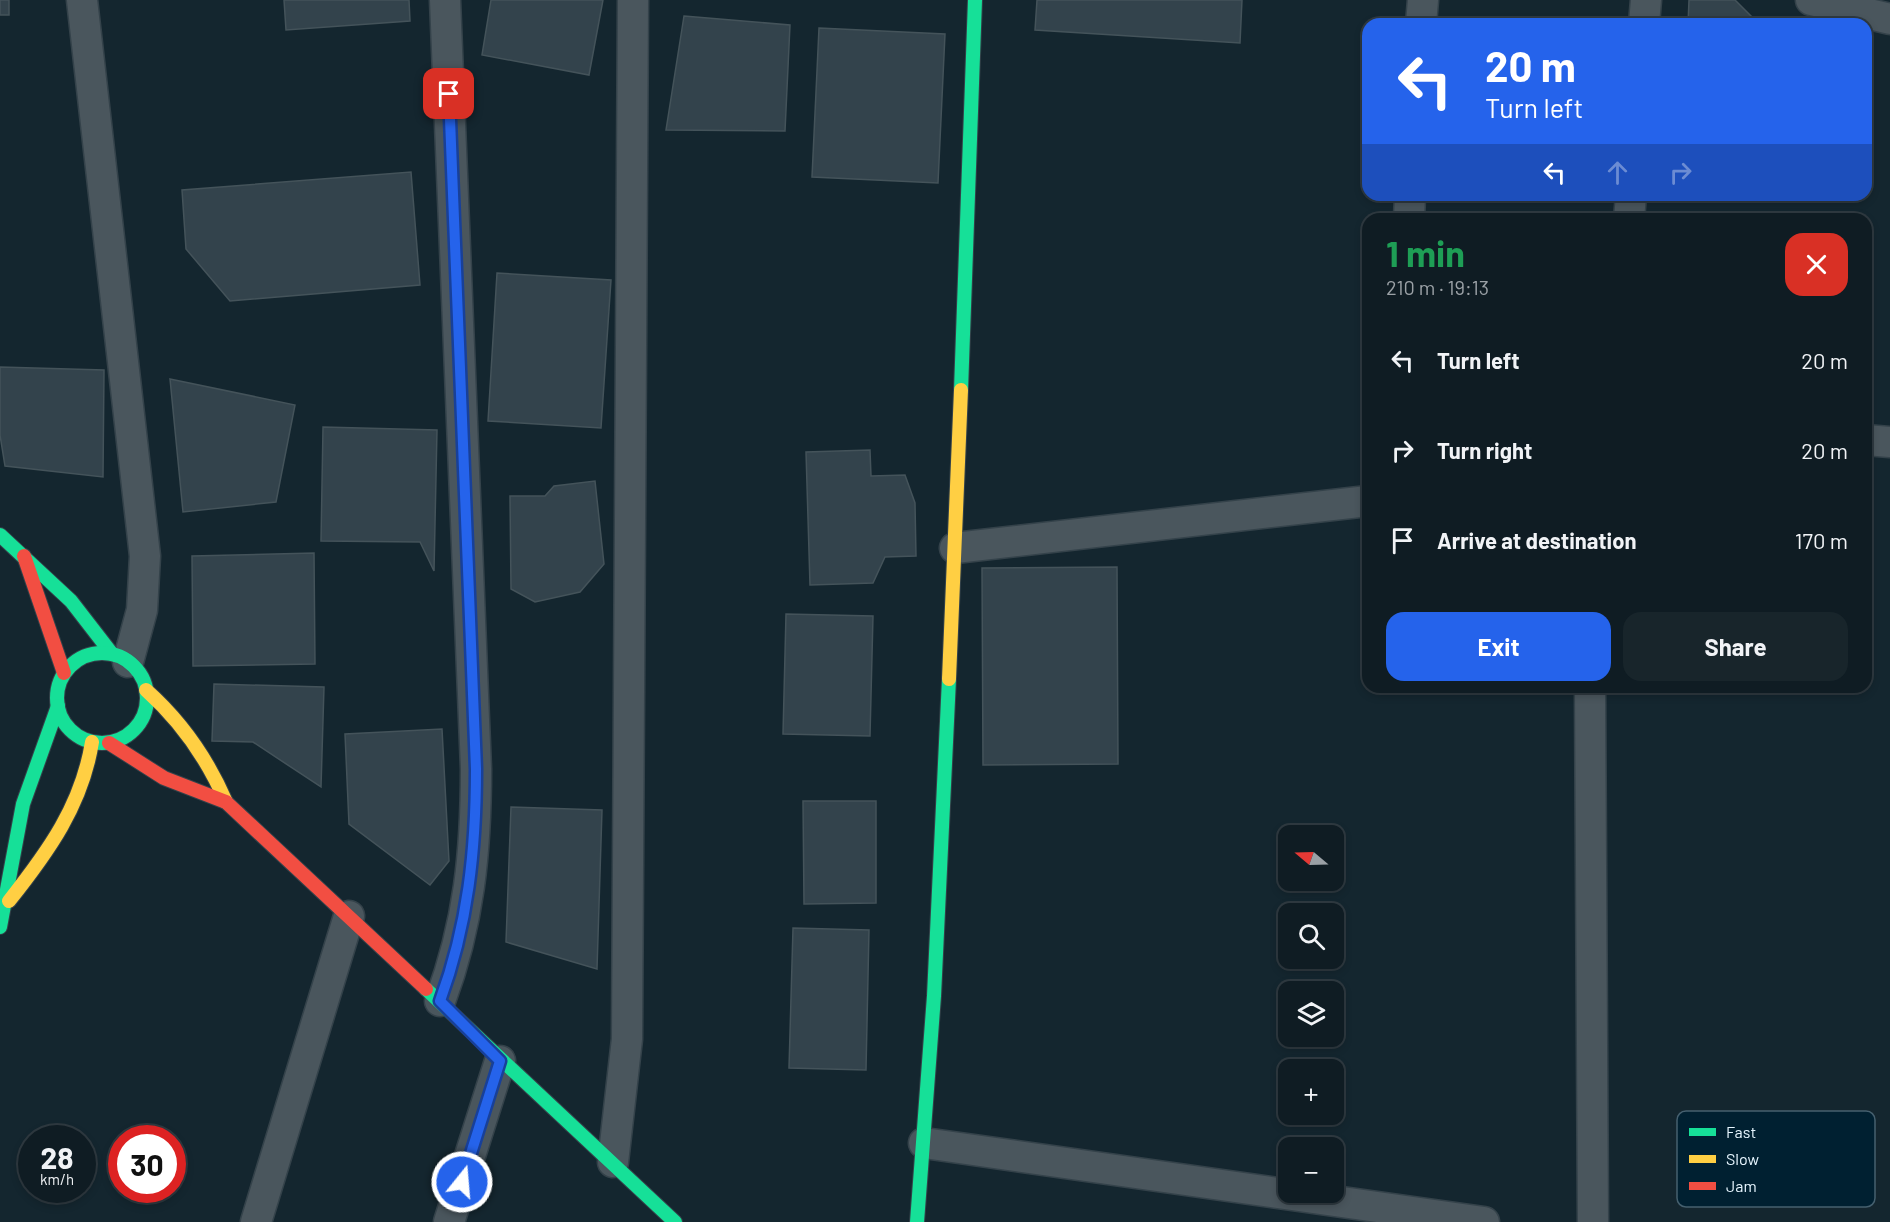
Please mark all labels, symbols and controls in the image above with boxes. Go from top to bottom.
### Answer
text: 20 m [1485,40,1576,90]
icon: left [1386,42,1464,120]
pin [423,68,474,119]
icon: arrive [432,77,465,110]
text: Turn left [1485,91,1583,123]
icon: left [1538,156,1571,189]
icon: ahead [1601,156,1634,189]
icon: right [1664,156,1697,189]
text: 1 min [1386,231,1465,274]
button: close [1785,233,1848,296]
text: 210 m · 19:13 [1386,275,1489,299]
icon: left [1386,344,1419,377]
text: Turn left [1437,347,1520,373]
text: 20 m [1801,347,1848,373]
icon: right [1386,434,1419,467]
text: Turn right [1437,437,1532,463]
text: 20 m [1801,437,1848,463]
icon: arrive [1386,524,1419,557]
text: Arrive at destination [1437,527,1636,553]
text: 170 m [1795,527,1848,553]
button: Exit [1386,612,1611,681]
button: Share [1623,612,1848,681]
north arrow [1278,825,1344,891]
map controls [1278,825,1344,1203]
button: search [1278,903,1344,969]
button: layers [1278,981,1344,1047]
button: + [1278,1059,1344,1125]
legend [1677,1111,1875,1207]
text: Fast [1726,1122,1756,1141]
speed limit sign: 30 [108,1125,186,1203]
button: − [1278,1137,1344,1203]
text: 28 [40,1139,74,1175]
text: Slow [1726,1149,1759,1168]
position arrow [430,1150,494,1214]
text: km/h [40,1170,74,1188]
text: Jam [1726,1176,1757,1195]

